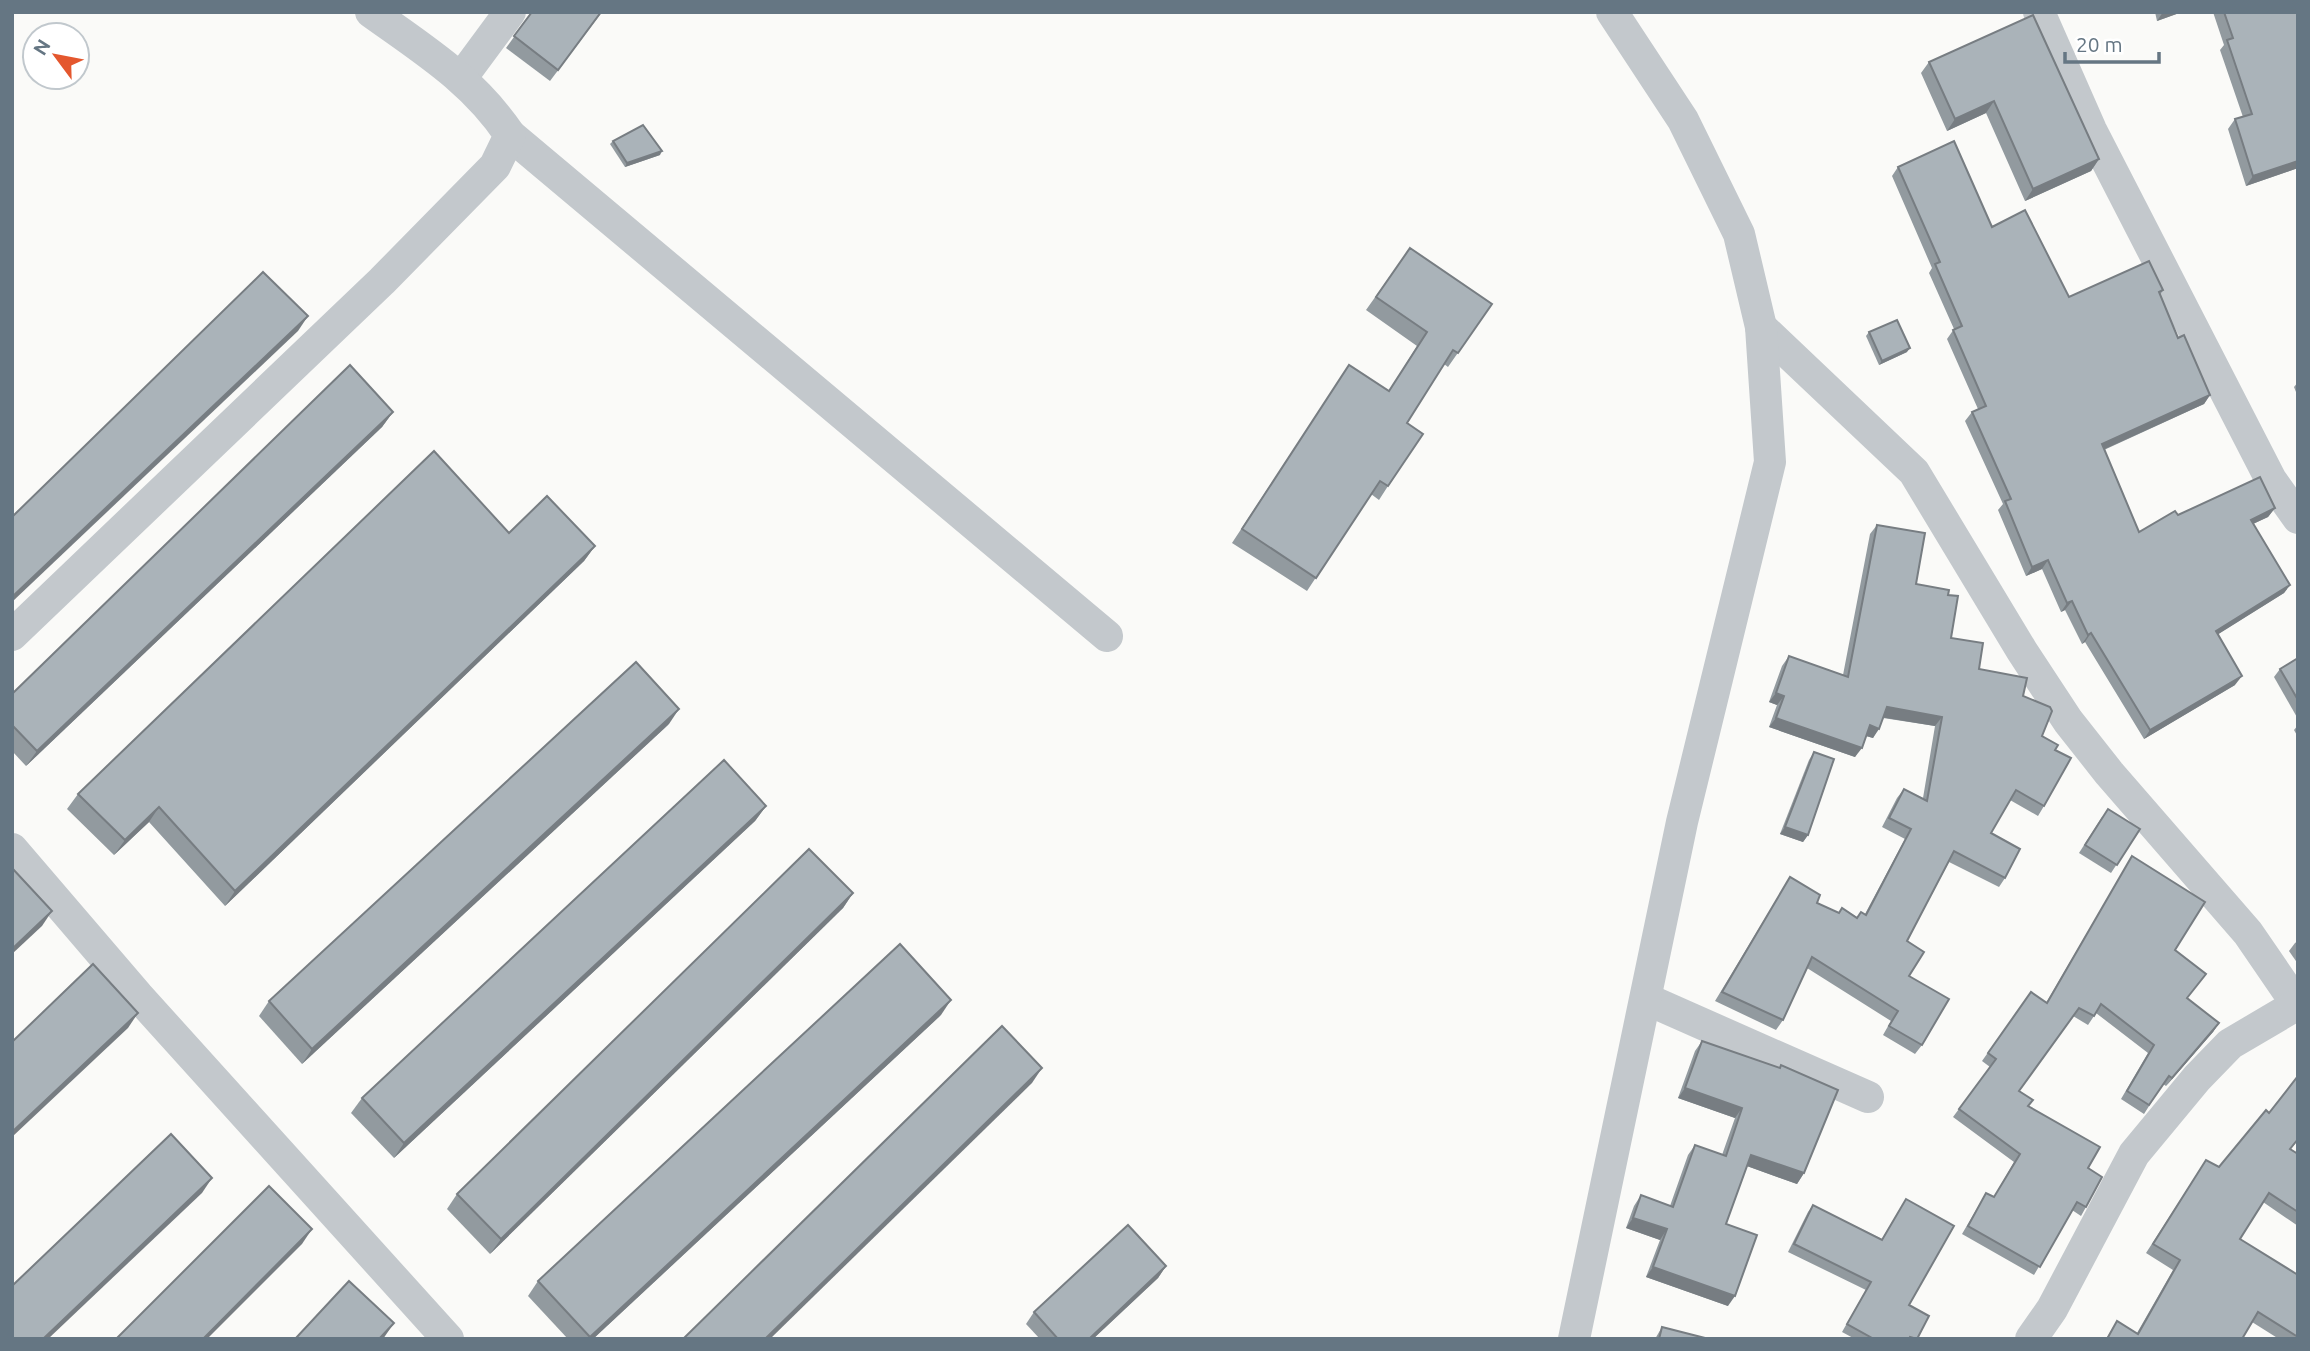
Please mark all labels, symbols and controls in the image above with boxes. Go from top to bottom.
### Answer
north arrow [21,21,91,91]
scale bar [2065,21,2160,65]
text: 20 m [2076,32,2123,56]
text: N [28,35,55,59]

